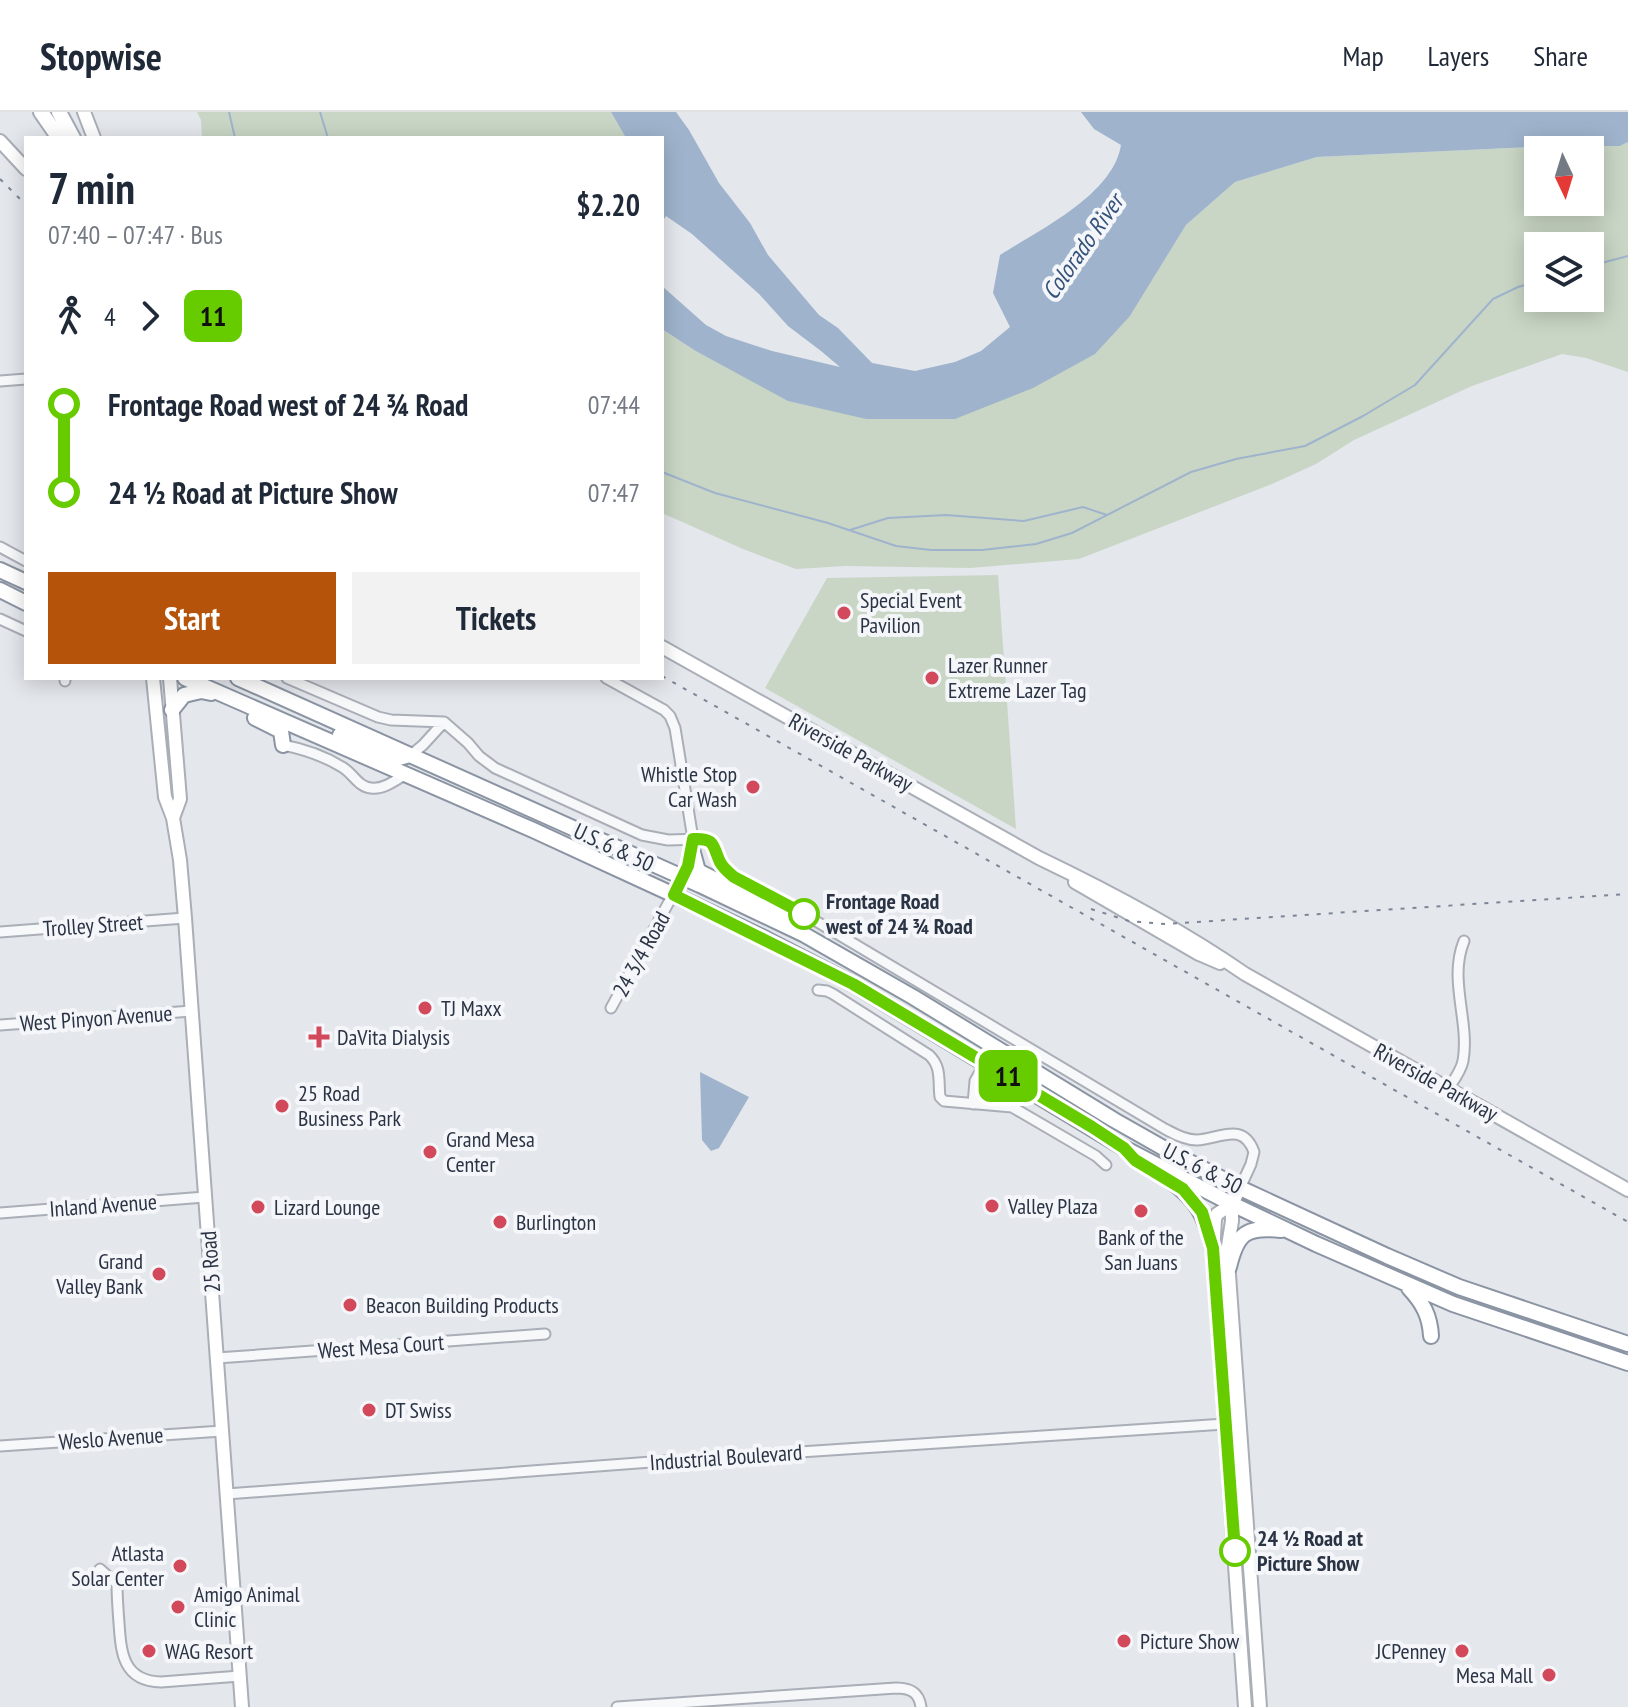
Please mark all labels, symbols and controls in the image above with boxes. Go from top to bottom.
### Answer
text: Stopwise [40,31,162,80]
text: Map [1342,37,1384,74]
text: Layers [1428,37,1489,74]
text: Share [1533,37,1588,74]
north arrow [1524,136,1604,216]
map controls [1524,136,1604,312]
text: 7 min [48,159,135,216]
text: $2.20 [576,185,640,224]
water label: Colorado River [1035,185,1132,305]
text: 07:40 – 07:47 · Bus [48,218,223,251]
button: layers [1524,232,1604,312]
icon: walk [48,294,92,338]
icon: forward [128,294,172,338]
text: 11 [200,297,226,334]
text: 4 [104,300,116,333]
text: Frontage Road west of 24 ¾ Road [108,385,468,424]
text: 07:44 [588,388,640,421]
text: 24 ½ Road at Picture Show [108,473,398,512]
text: 07:47 [588,476,640,509]
button: Start [48,572,336,664]
button: Tickets [352,572,640,664]
place label: Special Event Pavilion [860,586,962,639]
marker: Special Event Pavilion [835,604,853,622]
place label: Lazer Runner Extreme Lazer Tag [948,651,1087,704]
marker: Lazer Runner Extreme Lazer Tag [923,669,941,687]
street label: Riverside Parkway [784,706,918,798]
place label: Whistle Stop Car Wash [641,760,737,813]
marker: Whistle Stop Car Wash [744,778,762,796]
street label: U.S. 6 & 50 [569,816,659,878]
place label: Frontage Road west of 24 ¾ Road [825,887,973,940]
marker: Frontage Road west of 24 ¾ Road [789,899,819,929]
street label: 24 3/4 Road [606,907,676,1001]
street label: Trolley Street [42,908,144,942]
place label: TJ Maxx [441,994,501,1022]
street label: West Pinyon Avenue [19,999,173,1037]
marker: TJ Maxx [416,999,434,1017]
place label: DaVita Dialysis [337,1023,450,1051]
marker: DaVita Dialysis [308,1026,330,1048]
street label: Riverside Parkway [1369,1036,1503,1128]
line badge: 11 [972,1050,1044,1102]
text: 11 [995,1057,1021,1094]
place label: 25 Road Business Park [298,1079,402,1132]
marker: 25 Road Business Park [273,1097,291,1115]
place label: Grand Mesa Center [446,1125,535,1178]
street label: U.S. 6 & 50 [1159,1136,1247,1200]
marker: Grand Mesa Center [421,1143,439,1161]
street label: Inland Avenue [48,1187,158,1223]
place label: Valley Plaza [1007,1192,1098,1220]
place label: Lizard Lounge [274,1193,380,1221]
marker: Valley Plaza [983,1197,1001,1215]
marker: Lizard Lounge [249,1198,267,1216]
marker: Bank of the San Juans [1132,1202,1150,1220]
place label: Burlington [516,1208,596,1236]
marker: Burlington [491,1213,509,1231]
place label: Bank of the San Juans [1098,1223,1184,1276]
street label: 25 Road [194,1230,226,1294]
place label: Grand Valley Bank [55,1247,143,1300]
marker: Grand Valley Bank [150,1265,168,1283]
place label: Beacon Building Products [366,1291,559,1319]
marker: Beacon Building Products [341,1296,359,1314]
street label: West Mesa Court [317,1328,445,1364]
place label: DT Swiss [385,1396,452,1424]
marker: DT Swiss [360,1401,378,1419]
street label: Weslo Avenue [58,1420,164,1456]
street label: Industrial Boulevard [649,1438,803,1476]
place label: 24 ½ Road at Picture Show [1257,1524,1363,1577]
marker: 24 ½ Road at Picture Show [1220,1536,1250,1566]
place label: Atlasta Solar Center [71,1539,164,1592]
marker: Atlasta Solar Center [171,1557,189,1575]
place label: Amigo Animal Clinic [194,1580,301,1633]
marker: Amigo Animal Clinic [169,1598,187,1616]
place label: Picture Show [1140,1627,1239,1655]
marker: Picture Show [1115,1632,1133,1650]
place label: WAG Resort [165,1637,253,1665]
place label: JCPenney [1375,1637,1447,1665]
marker: WAG Resort [140,1642,158,1660]
marker: JCPenney [1453,1642,1471,1660]
place label: Mesa Mall [1456,1661,1534,1689]
marker: Mesa Mall [1540,1666,1558,1684]

